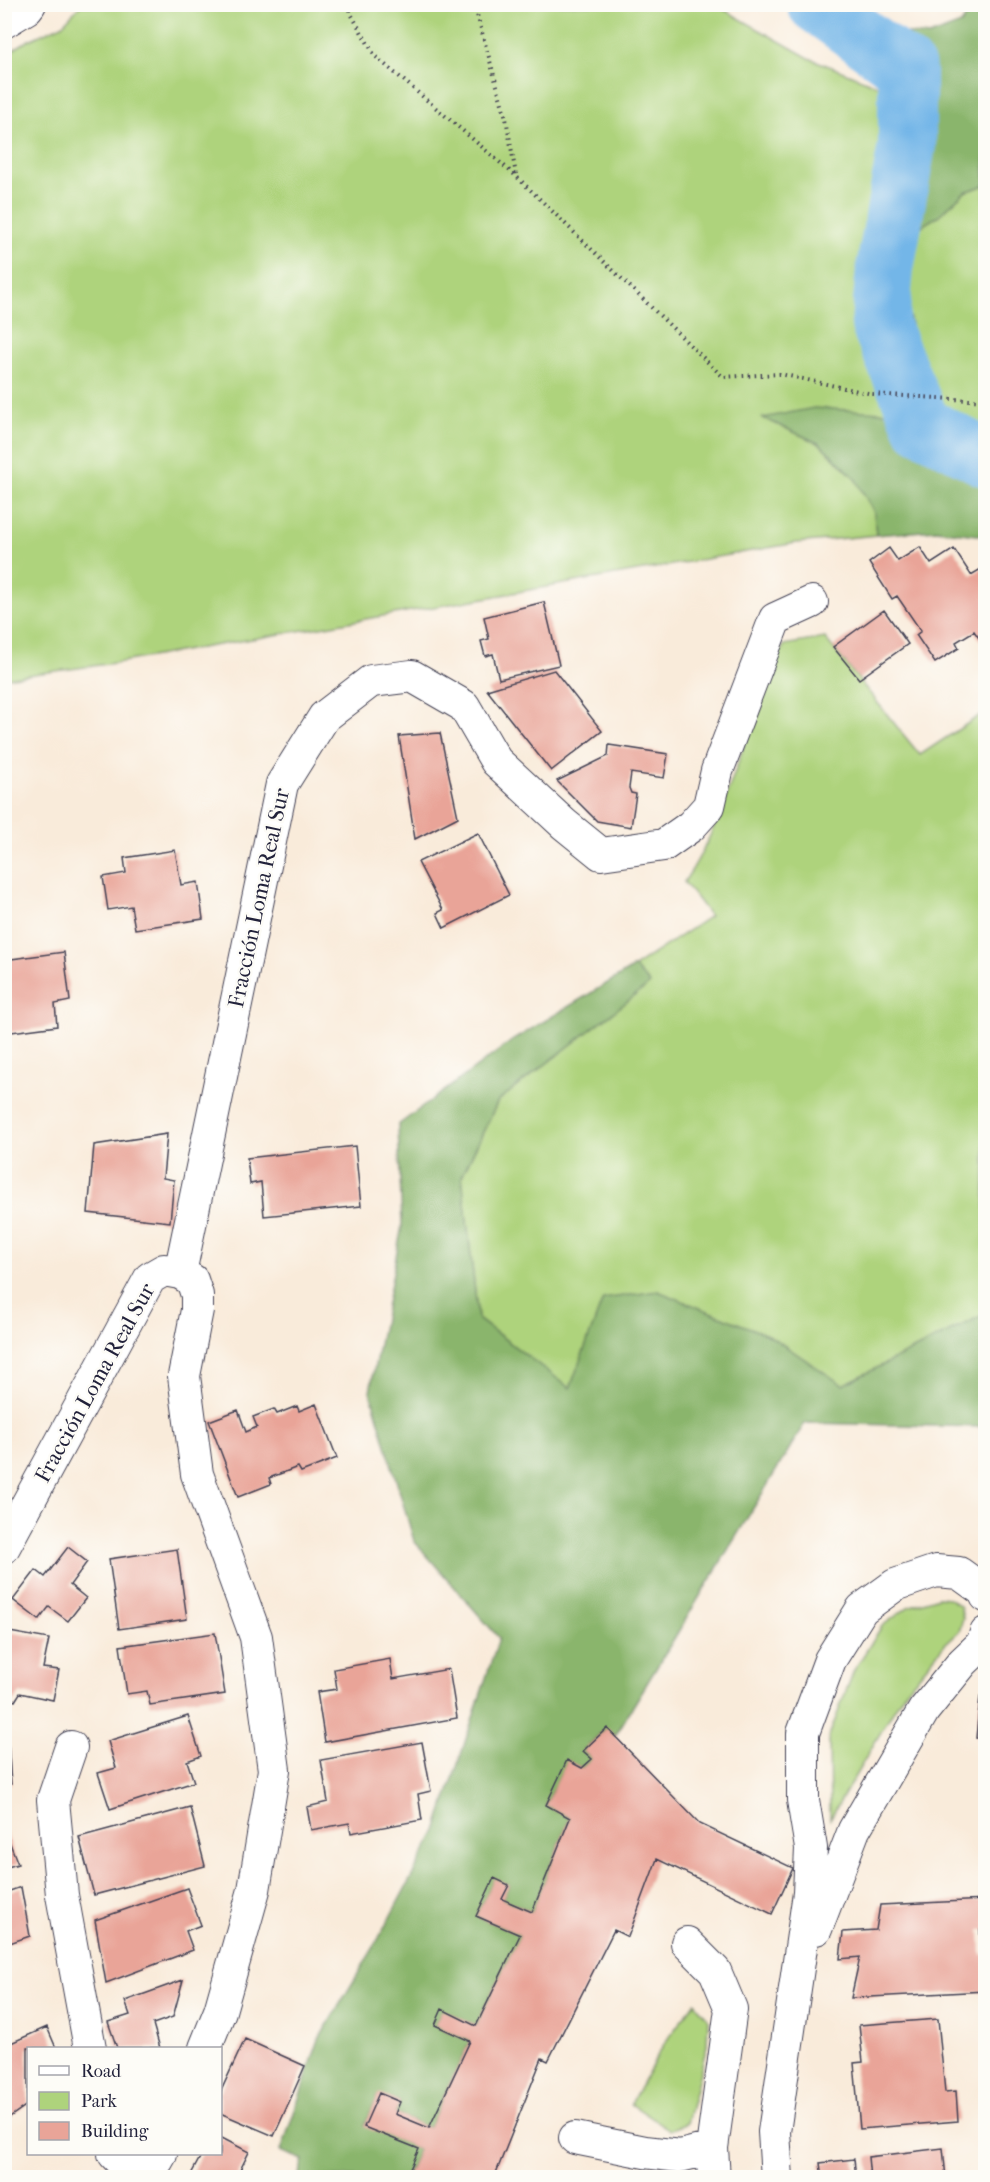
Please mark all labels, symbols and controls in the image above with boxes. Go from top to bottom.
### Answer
street label: Fracción Loma Real Sur [223,785,295,1010]
street label: Fracción Loma Real Sur [29,1278,161,1487]
legend [27,2047,222,2155]
text: Road [81,2061,121,2082]
text: Park [81,2091,118,2112]
text: Building [81,2121,149,2142]

